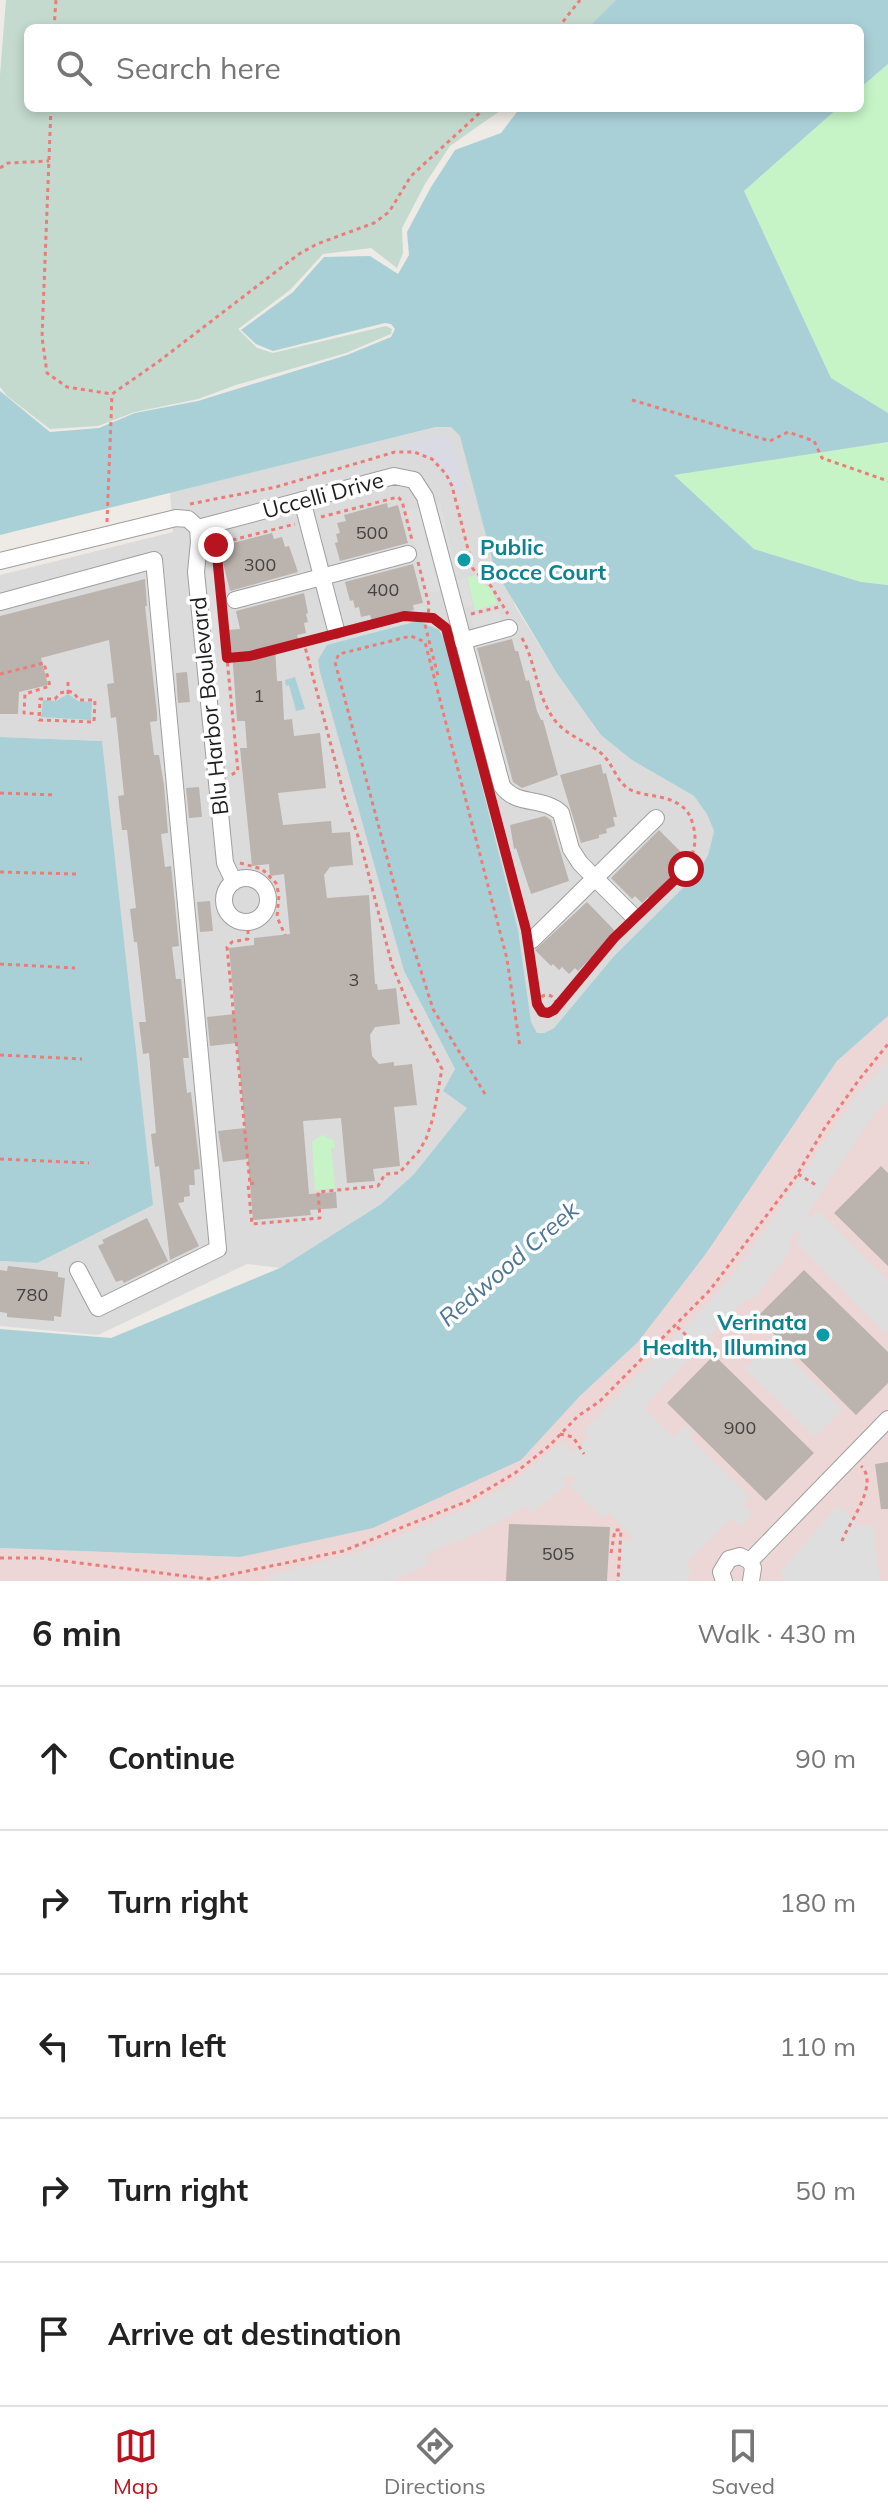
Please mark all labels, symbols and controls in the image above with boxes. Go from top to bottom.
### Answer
search box [24,24,864,112]
icon: search [52,46,96,90]
text: Search here [116,49,281,87]
street label: Uccelli Drive [260,465,386,525]
house number: 500 [356,521,388,544]
route end [198,527,234,563]
place label: Public Bocce Court [480,533,606,586]
marker: Public Bocce Court [455,551,473,569]
house number: 300 [244,553,276,576]
house number: 400 [367,578,399,601]
street label: Blu Harbor Boulevard [184,596,234,816]
house number: 1 [254,684,264,707]
route start [668,851,704,887]
house number: 3 [349,968,359,991]
water label: Redwood Creek [432,1194,585,1332]
house number: 780 [16,1283,48,1306]
place label: Verinata Health, Illumina [642,1308,807,1361]
marker: Verinata Health, Illumina [814,1326,832,1344]
house number: 900 [724,1416,756,1439]
house number: 505 [542,1542,574,1565]
text: 6 min [32,1612,122,1655]
text: Walk · 430 m [697,1617,856,1650]
icon: ahead [32,1736,76,1780]
text: Continue [108,1739,235,1777]
text: 90 m [795,1742,856,1775]
icon: right [32,1880,76,1924]
text: Turn right [108,1883,248,1921]
text: 180 m [780,1886,856,1919]
icon: left [32,2024,76,2068]
text: Turn left [108,2027,226,2065]
text: 110 m [780,2030,856,2063]
icon: right [32,2168,76,2212]
text: Turn right [108,2171,248,2209]
text: 50 m [795,2174,856,2207]
icon: arrive [32,2312,76,2356]
text: Arrive at destination [108,2315,402,2353]
tab: Map [113,2424,158,2500]
tab: Directions [384,2424,486,2500]
tab: Saved [712,2424,775,2500]

